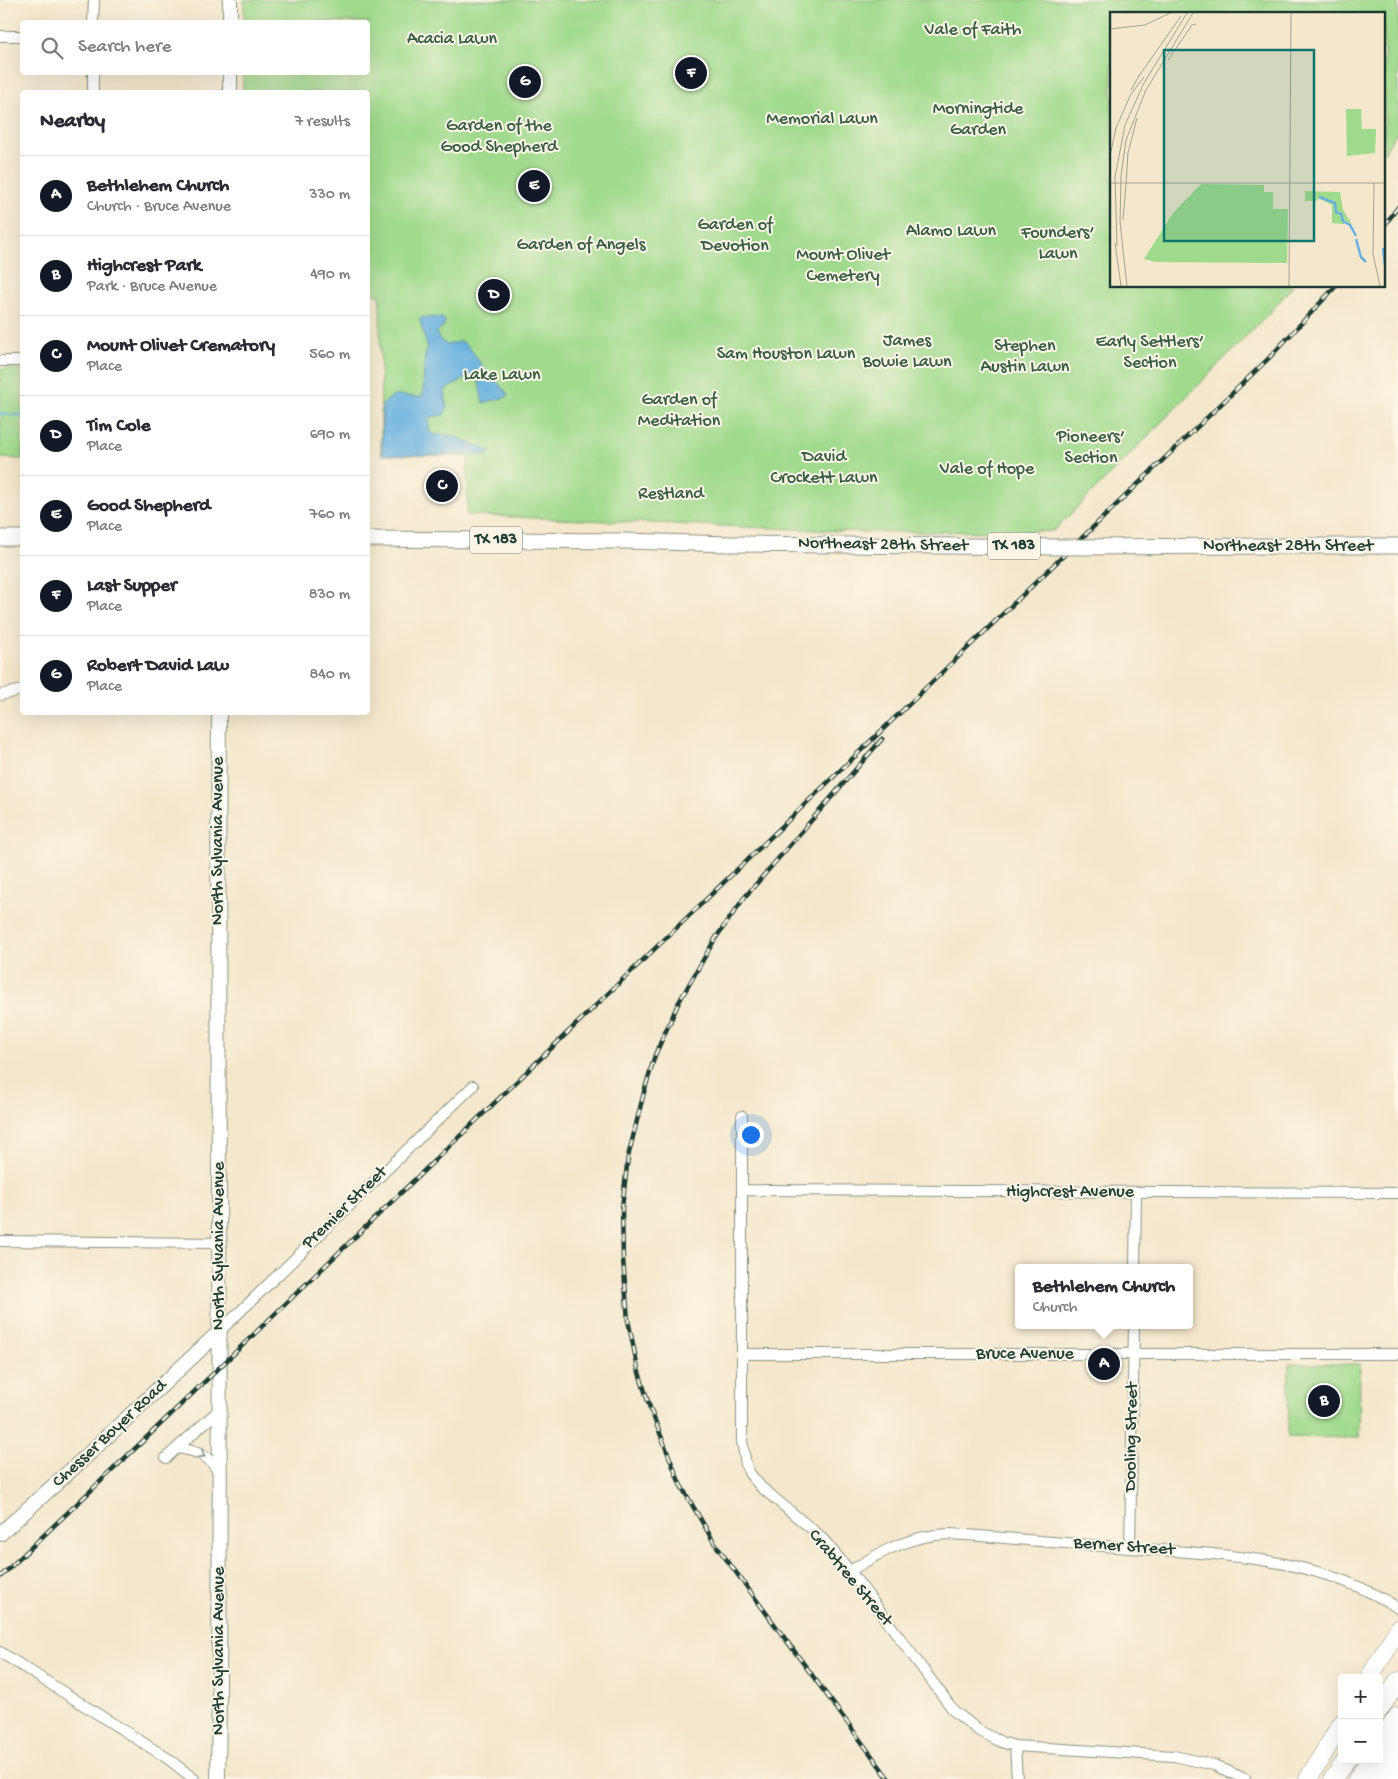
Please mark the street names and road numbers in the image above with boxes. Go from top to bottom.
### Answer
road number: TX 183 [470,526,522,554]
road number: TX 183 [988,532,1040,560]
street label: Northeast 28th Street [798,533,970,557]
street label: Northeast 28th Street [1203,536,1375,557]
street label: North Sylvania Avenue [208,756,229,925]
street label: North Sylvania Avenue [209,1161,230,1330]
street label: Premier Street [297,1161,393,1255]
street label: Highcrest Avenue [1006,1182,1135,1203]
street label: Bruce Avenue [975,1344,1075,1365]
street label: Chesser Boyer Road [49,1375,173,1492]
street label: Dooling Street [1121,1381,1143,1493]
street label: Crabtree Street [803,1525,898,1632]
street label: Berner Street [1072,1533,1177,1561]
street label: North Sylvania Avenue [209,1566,230,1735]

